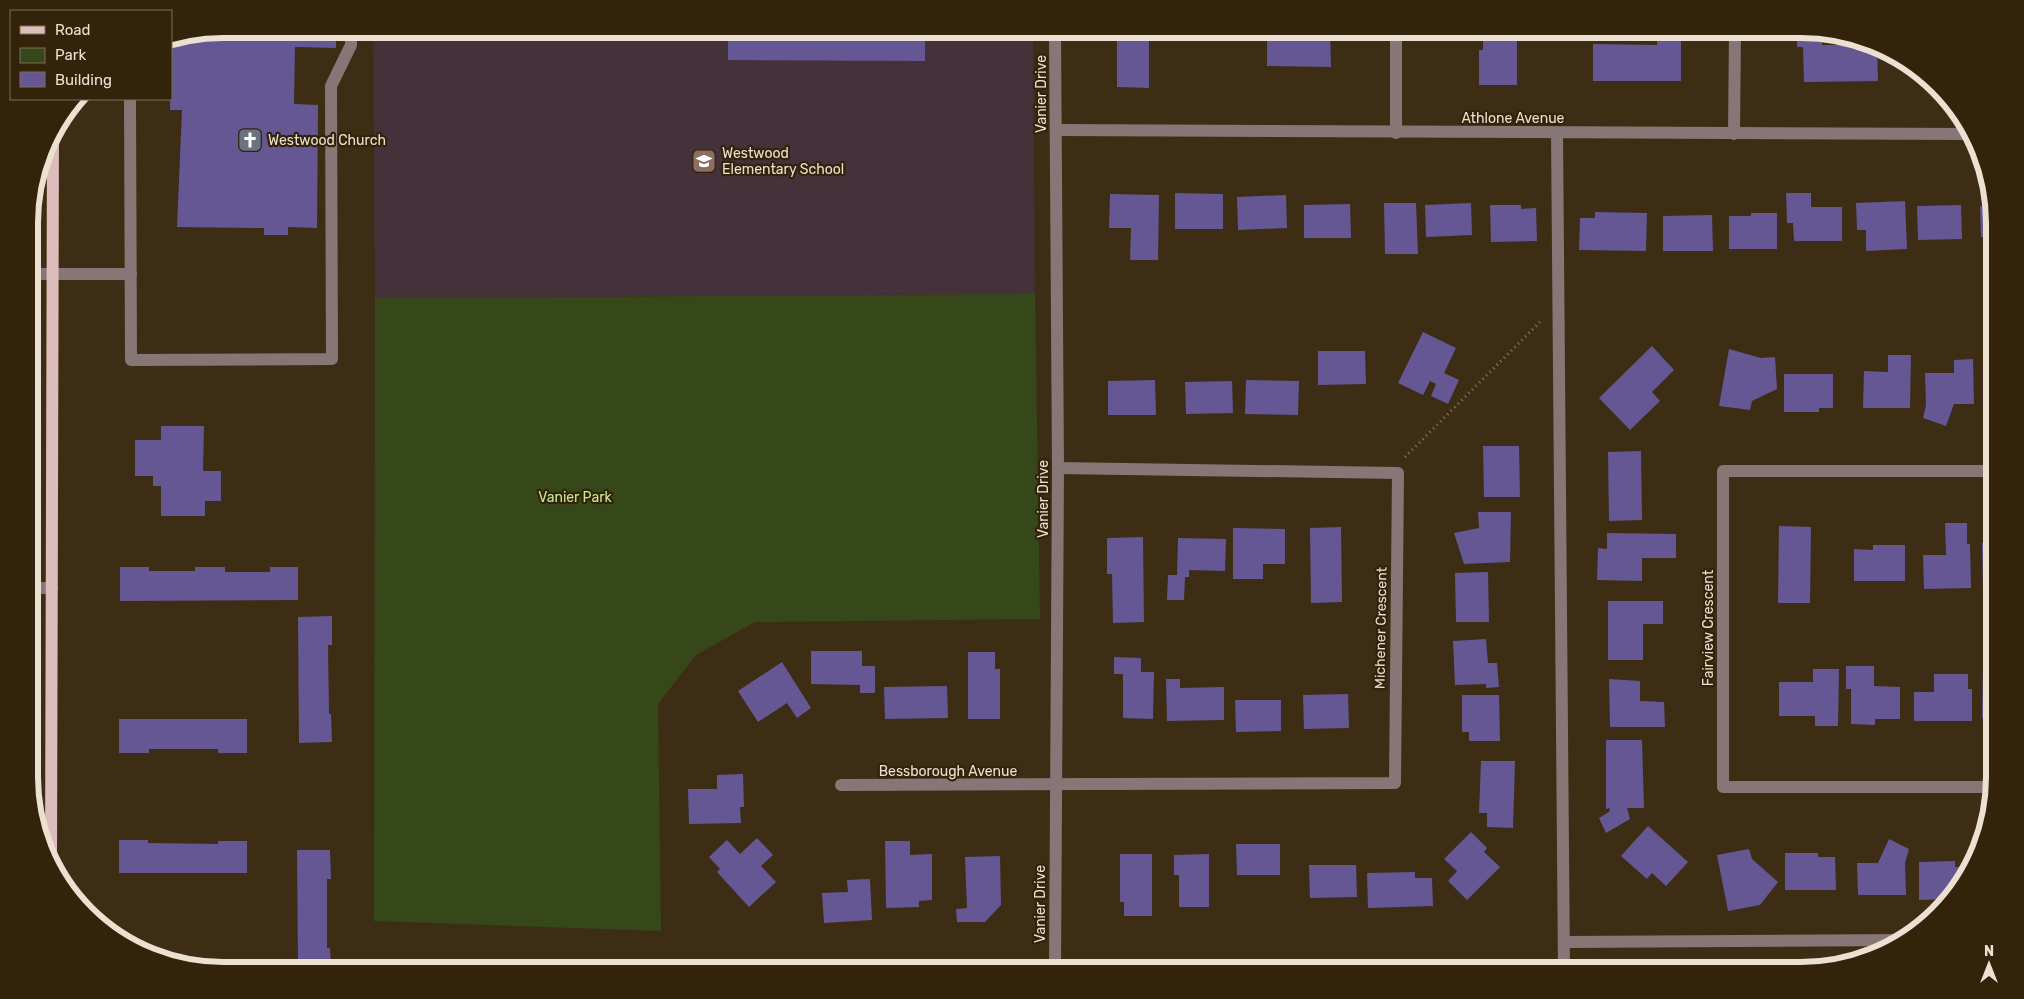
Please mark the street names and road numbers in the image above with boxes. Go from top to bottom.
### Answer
street label: Vanier Drive [1033,55,1050,133]
street label: Athlone Avenue [1462,110,1565,127]
street label: Vanier Drive [1035,460,1052,538]
street label: Michener Crescent [1371,566,1391,689]
street label: Fairview Crescent [1700,569,1717,686]
street label: Bessborough Avenue [879,763,1017,780]
street label: Vanier Drive [1032,865,1049,943]

